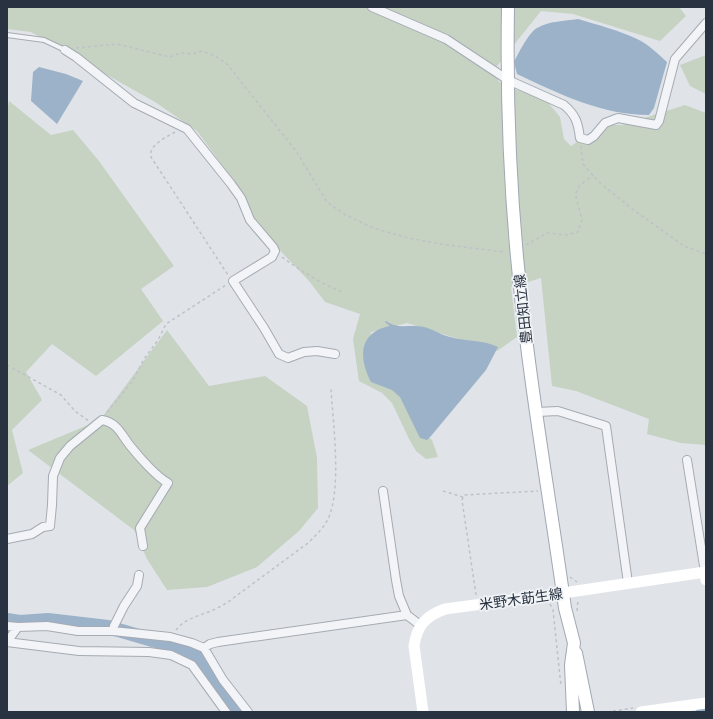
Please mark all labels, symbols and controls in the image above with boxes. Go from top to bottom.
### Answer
street label: 豊田知立線 [510,273,536,345]
street label: 米野木莇生線 [478,584,564,614]

